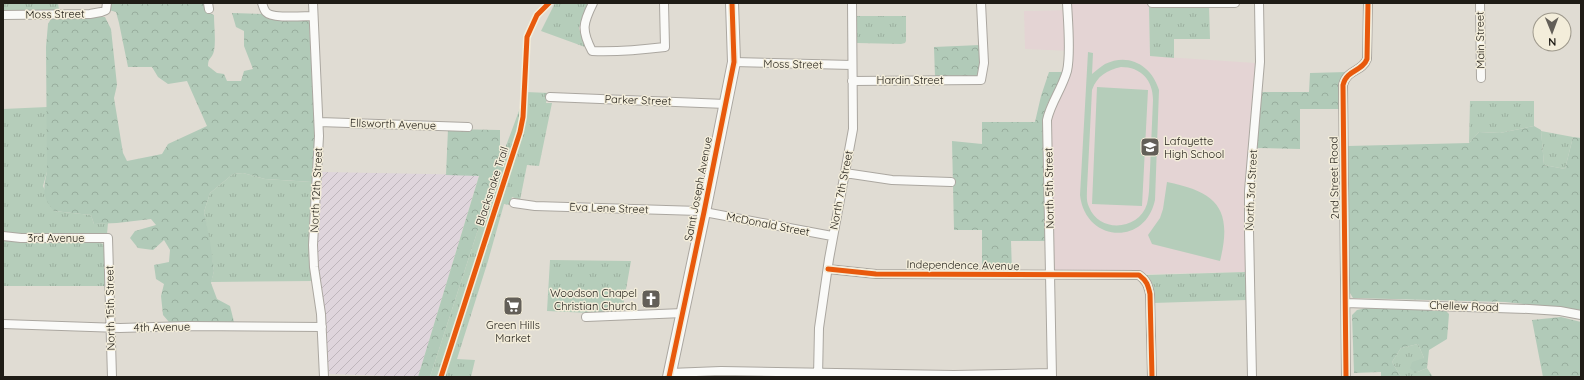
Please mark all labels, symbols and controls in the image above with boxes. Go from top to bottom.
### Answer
street label: Moss Street [25,6,85,22]
street label: Main Street [1472,11,1488,69]
north arrow [1532,12,1572,52]
text: N [1548,35,1556,49]
street label: Moss Street [763,56,823,72]
street label: Hardin Street [876,73,944,87]
street label: Parker Street [604,92,672,108]
street label: Ellsworth Avenue [350,115,436,133]
place label: Lafayette High School [1164,134,1224,161]
street label: Saint Joseph Avenue [681,136,715,242]
school or university icon: Lafayette High School [1139,136,1161,158]
street label: 2nd Street Road [1326,137,1342,219]
street label: Blacksnake Trail [473,145,511,227]
street label: North 12th Street [307,147,325,233]
street label: North 5th Street [1041,147,1057,229]
street label: North 7th Street [826,149,856,231]
street label: North 3rd Street [1242,149,1260,231]
street label: Eva Lene Street [569,200,649,216]
street label: McDonald Street [725,209,811,239]
street label: 3rd Avenue [27,231,85,245]
street label: Independence Avenue [906,257,1020,273]
street label: North 15th Street [102,265,118,351]
place label: Woodson Chapel Christian Church [550,286,637,313]
church icon: Woodson Chapel Christian Church [640,288,662,310]
supermarket icon: Green Hills Market [502,295,524,317]
street label: Chellew Road [1429,298,1499,314]
place label: Green Hills Market [486,318,540,345]
street label: 4th Avenue [134,320,190,334]

